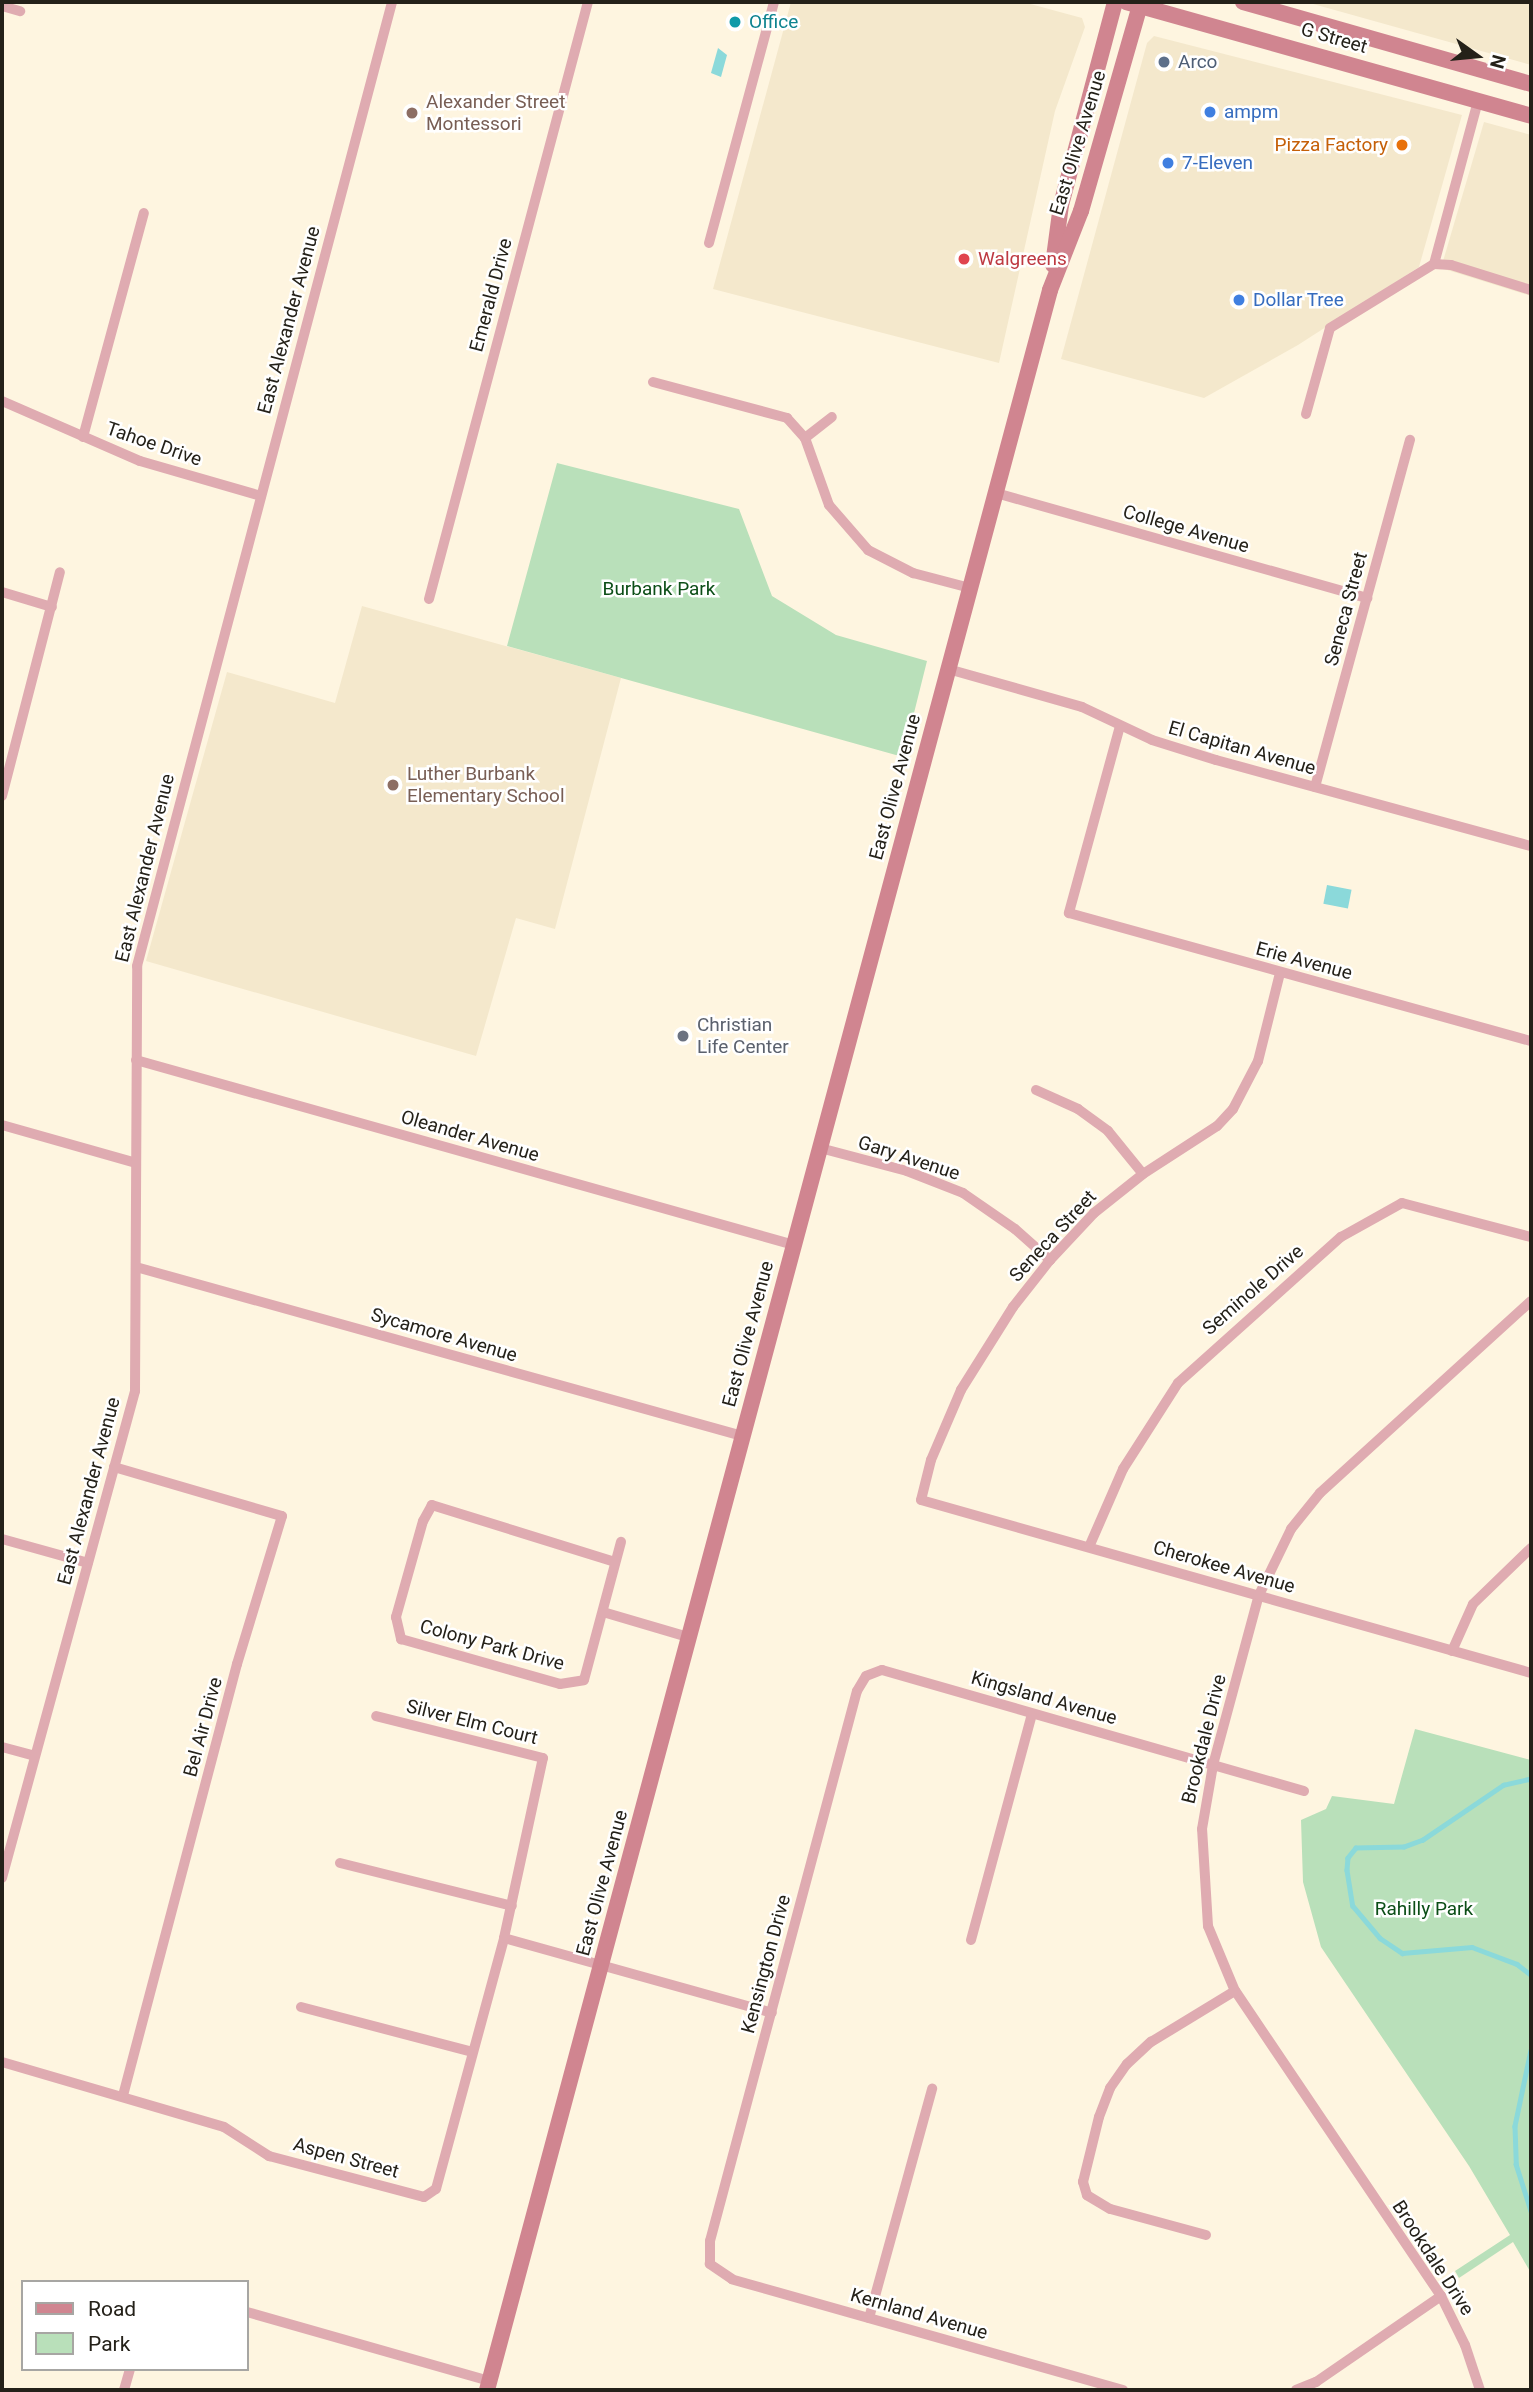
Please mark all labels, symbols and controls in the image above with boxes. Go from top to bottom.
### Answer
place label: Office [749,11,798,33]
marker: Office [727,14,743,30]
street label: G Street [1298,18,1370,58]
north arrow [1442,21,1512,91]
place label: Arco [1178,51,1217,73]
text: N [1485,52,1511,71]
marker: Arco [1156,54,1172,70]
street label: East Olive Avenue [1045,68,1111,218]
place label: Alexander Street Montessori [426,91,565,135]
place label: ampm [1224,101,1278,123]
marker: ampm [1202,104,1218,120]
marker: Alexander Street Montessori [404,105,420,121]
place label: Pizza Factory [1275,134,1388,156]
marker: Pizza Factory [1394,137,1410,153]
place label: 7-Eleven [1182,152,1253,174]
marker: 7-Eleven [1160,155,1176,171]
street label: East Alexander Avenue [253,224,325,416]
street label: Emerald Drive [465,236,517,354]
place label: Walgreens [978,248,1067,270]
marker: Walgreens [956,251,972,267]
place label: Dollar Tree [1253,289,1344,311]
marker: Dollar Tree [1231,292,1247,308]
street label: Tahoe Drive [103,417,205,471]
street label: College Avenue [1120,500,1252,558]
street label: Seneca Street [1320,550,1372,668]
park label: Burbank Park [603,578,715,600]
street label: East Olive Avenue [865,712,925,862]
street label: El Capitan Avenue [1166,716,1318,780]
place label: Luther Burbank Elementary School [407,763,565,807]
street label: East Alexander Avenue [111,771,179,965]
marker: Luther Burbank Elementary School [385,777,401,793]
street label: Erie Avenue [1253,937,1355,985]
place label: Christian Life Center [697,1014,789,1058]
marker: Christian Life Center [675,1028,691,1044]
street label: Oleander Avenue [398,1105,542,1167]
street label: Gary Avenue [855,1131,963,1185]
street label: Seneca Street [1005,1185,1101,1287]
street label: Seminole Drive [1198,1240,1308,1340]
street label: East Olive Avenue [718,1259,778,1409]
street label: Sycamore Avenue [368,1303,520,1367]
street label: East Alexander Avenue [53,1395,125,1587]
street label: Cherokee Avenue [1150,1536,1298,1598]
street label: Colony Park Drive [417,1615,567,1675]
street label: Kingsland Avenue [969,1666,1119,1730]
street label: Brookdale Drive [1177,1672,1231,1806]
street label: Bel Air Drive [179,1675,227,1779]
street label: Silver Elm Court [404,1695,540,1749]
street label: East Olive Avenue [572,1808,632,1958]
street label: Kensington Drive [737,1892,795,2036]
park label: Rahilly Park [1375,1898,1473,1920]
street label: Aspen Street [291,2133,401,2183]
street label: Brookdale Drive [1387,2196,1479,2320]
legend [21,2280,248,2371]
street label: Kernland Avenue [848,2284,990,2344]
text: Road [88,2297,136,2321]
text: Park [88,2332,130,2356]

